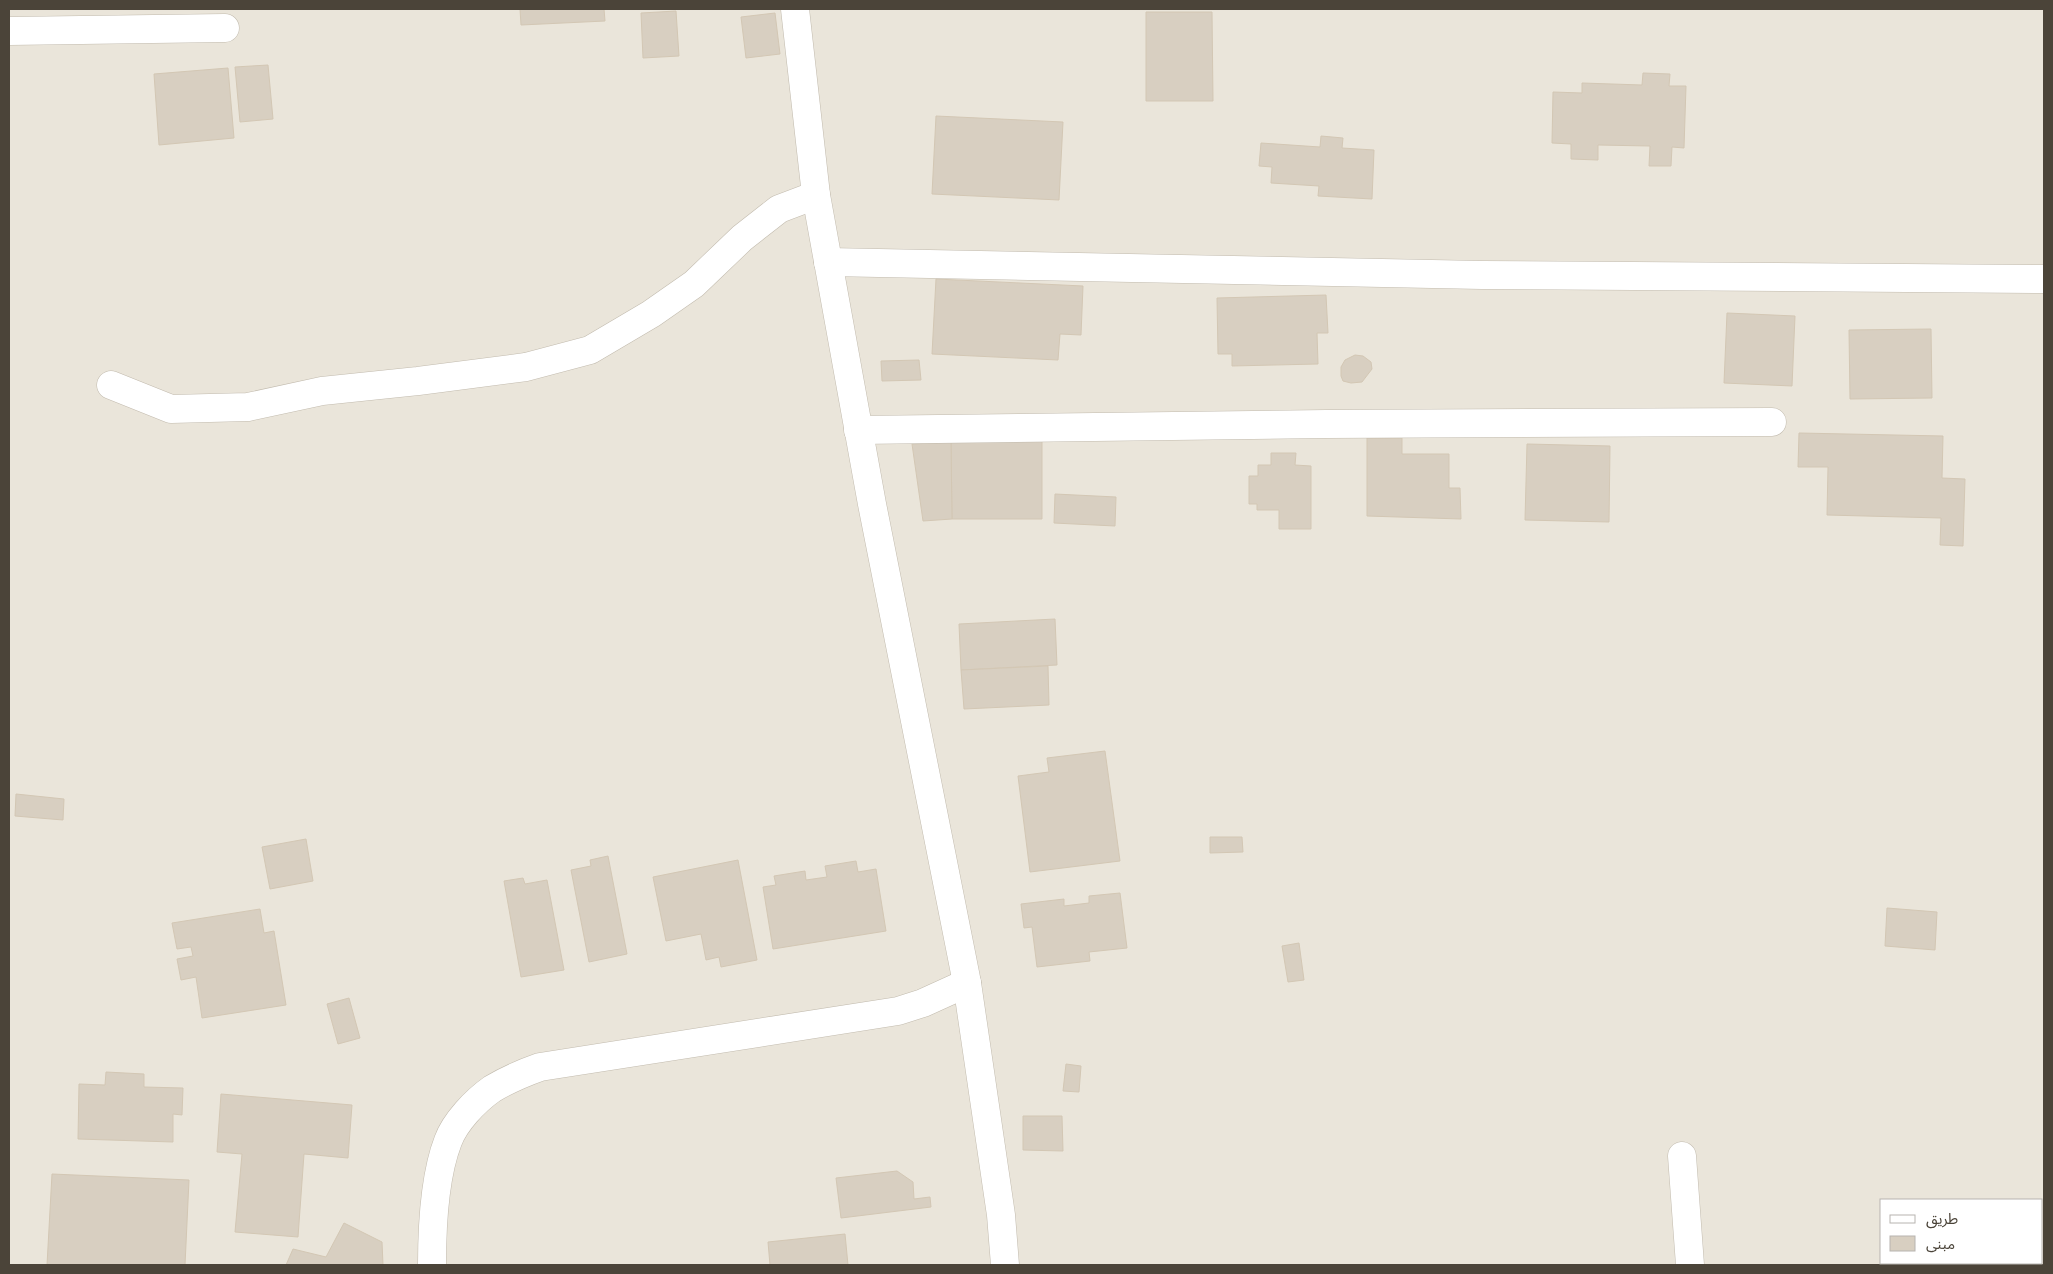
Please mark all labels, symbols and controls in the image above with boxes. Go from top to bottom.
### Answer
legend [1880,1199,2043,1264]
text: طريق [1926,1209,1958,1229]
text: مبنى [1926,1234,1955,1253]

